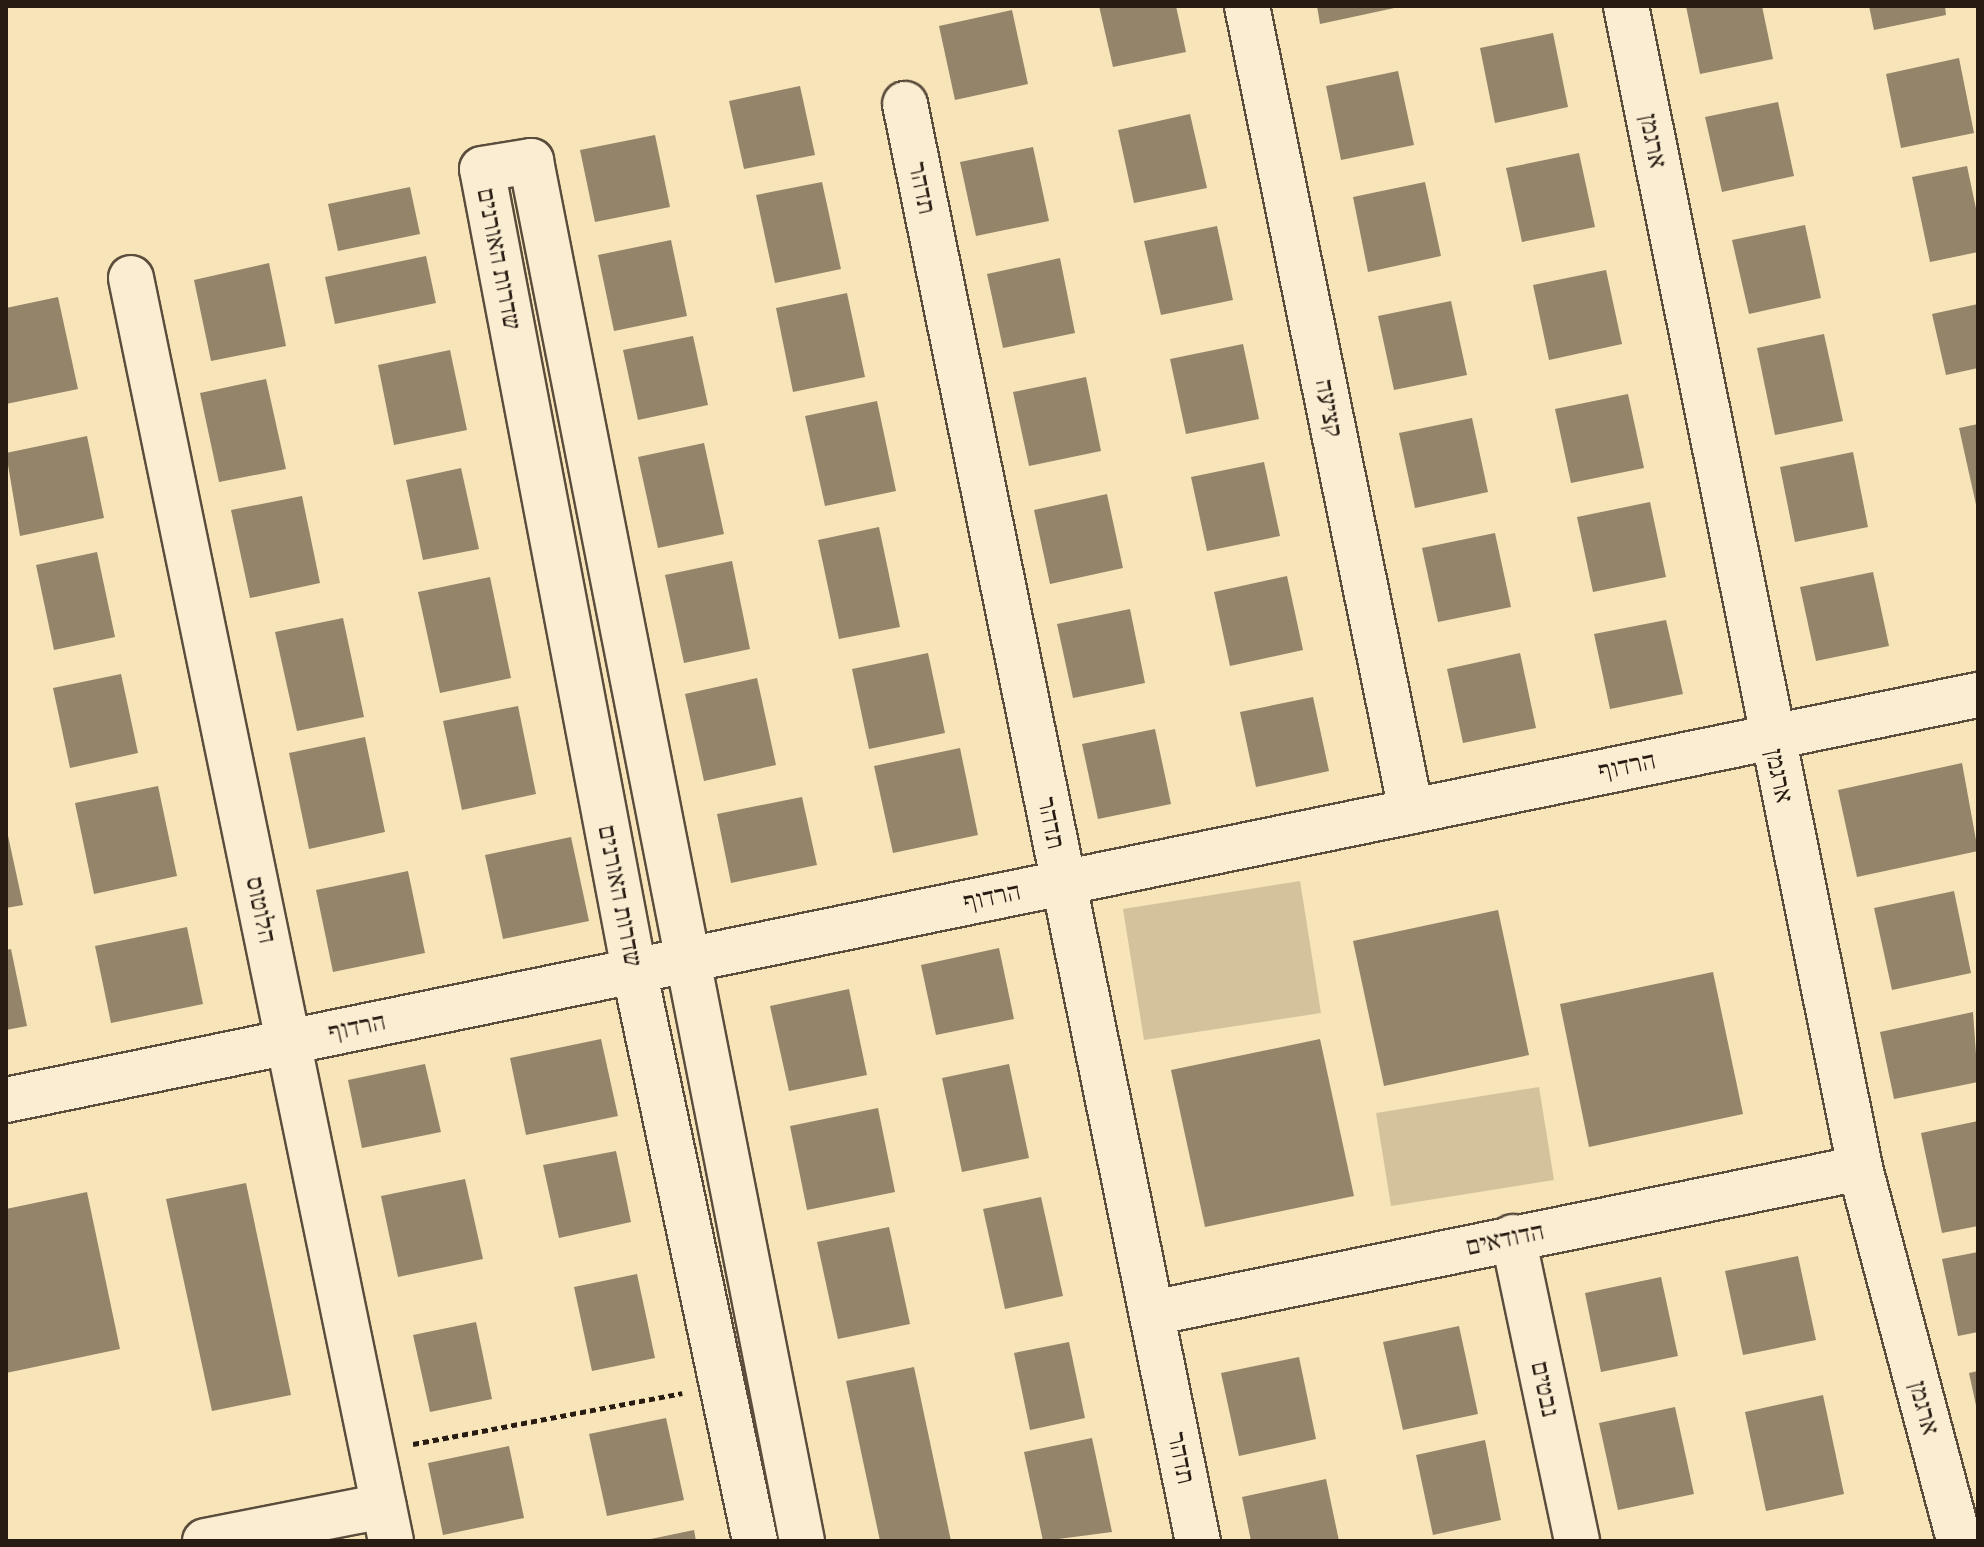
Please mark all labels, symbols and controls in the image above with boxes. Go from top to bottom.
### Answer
street label: ארגמן [1632,111,1674,171]
street label: תדהר [901,159,943,217]
street label: שדרות האורנים [470,185,528,333]
street label: קציעה [1308,376,1350,440]
street label: הרדוף [1596,745,1658,787]
street label: ארגמן [1758,746,1800,806]
street label: תדהר [1030,794,1072,852]
street label: שדרות האורנים [591,822,649,970]
street label: הלוטוס [239,874,283,946]
street label: הרדוף [961,876,1023,918]
street label: הרדוף [326,1006,388,1048]
street label: הדודאים [1463,1216,1547,1262]
street label: נבטים [1524,1358,1566,1420]
street label: ארגמן [1902,1378,1946,1438]
street label: תדהר [1160,1429,1202,1487]

